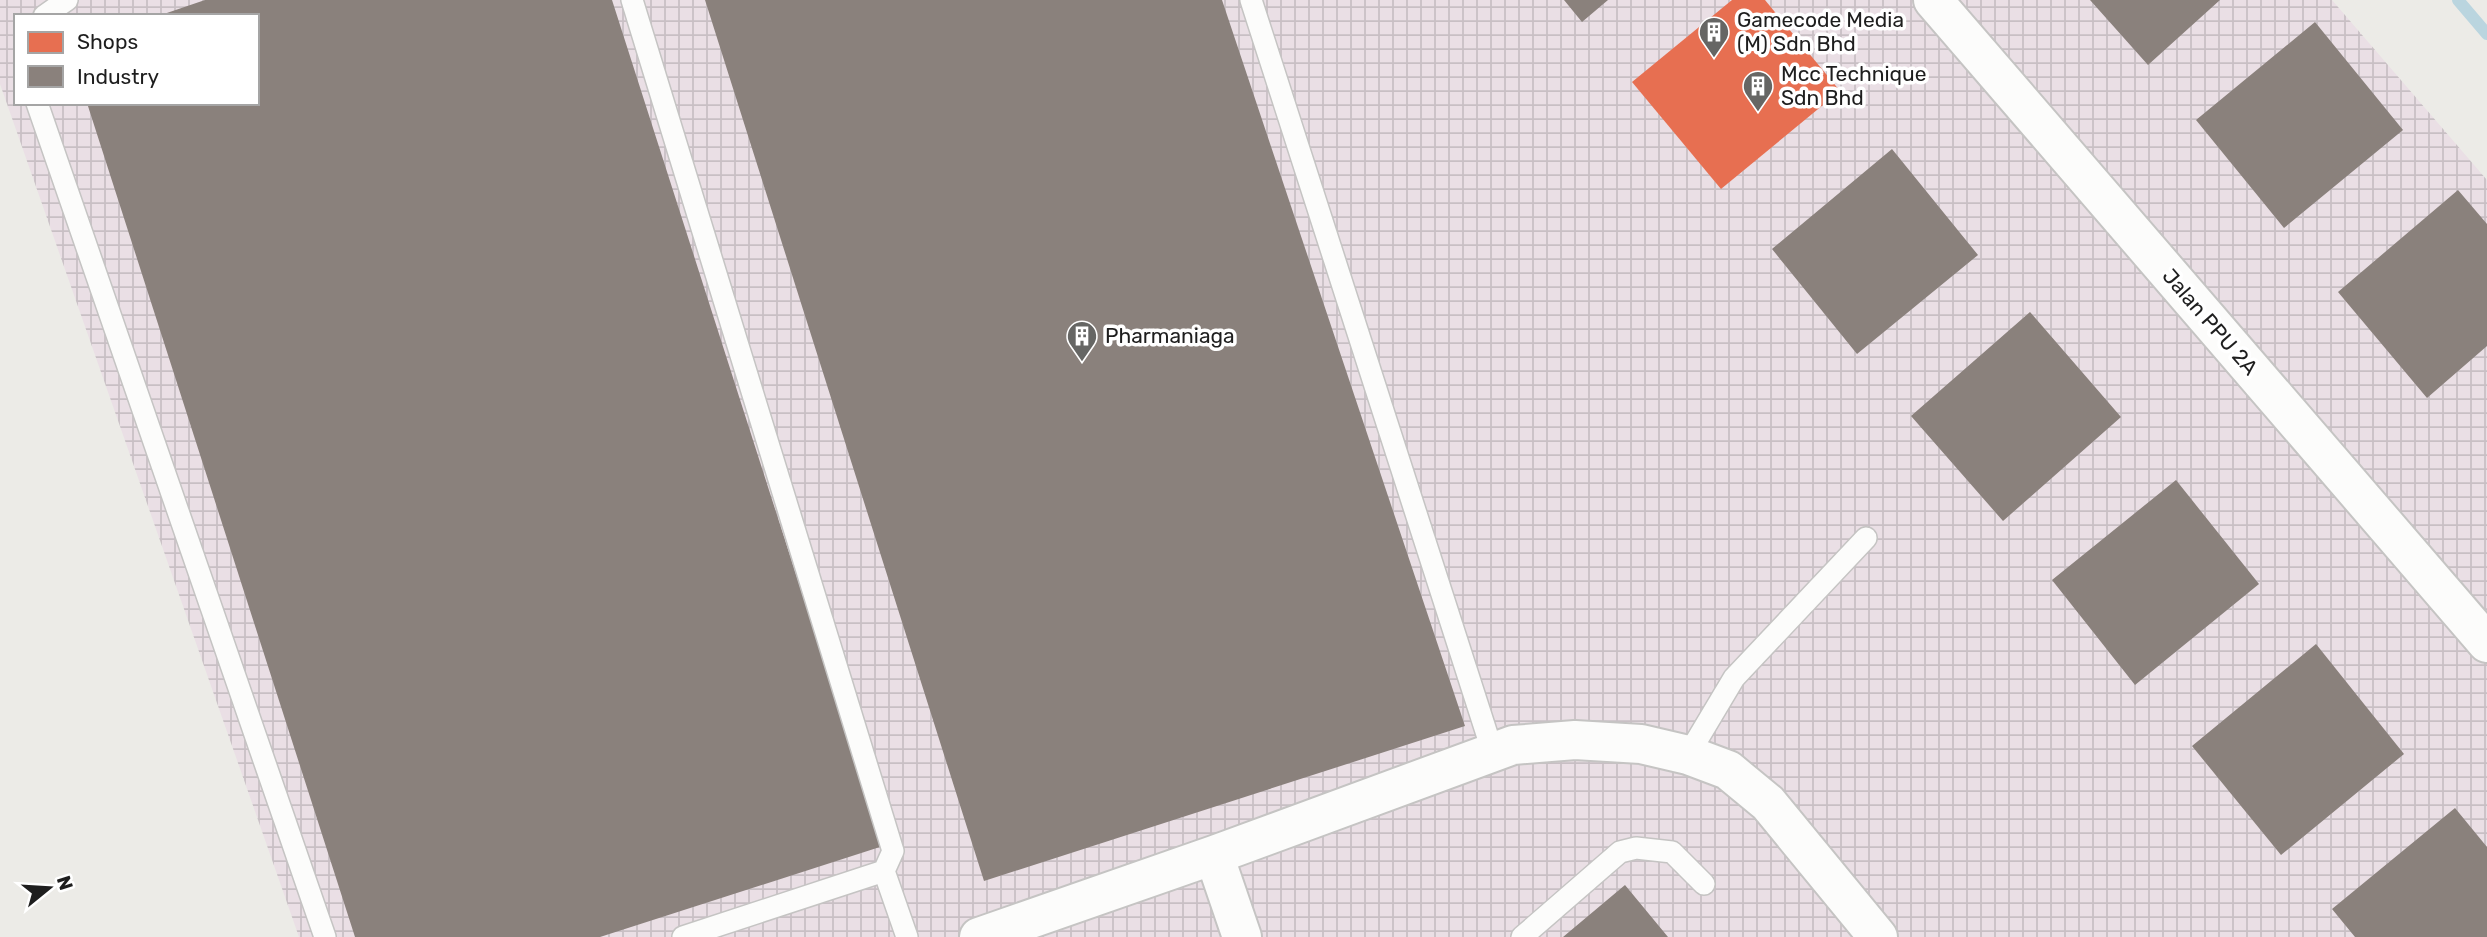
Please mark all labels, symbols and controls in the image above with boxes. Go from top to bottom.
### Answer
place label: Gamecode Media (M) Sdn Bhd [1737,7,1904,56]
legend [14,14,259,105]
building icon: Gamecode Media (M) Sdn Bhd [1697,15,1731,59]
text: Shops [77,29,138,54]
place label: Mcc Technique Sdn Bhd [1781,61,1927,110]
text: Industry [77,64,159,89]
building icon: Mcc Technique Sdn Bhd [1741,69,1775,113]
street label: Jalan PPU 2A [2157,263,2263,380]
building icon: Pharmaniaga [1065,319,1099,363]
place label: Pharmaniaga [1105,323,1235,348]
north arrow [14,853,84,923]
text: N [52,873,78,893]

